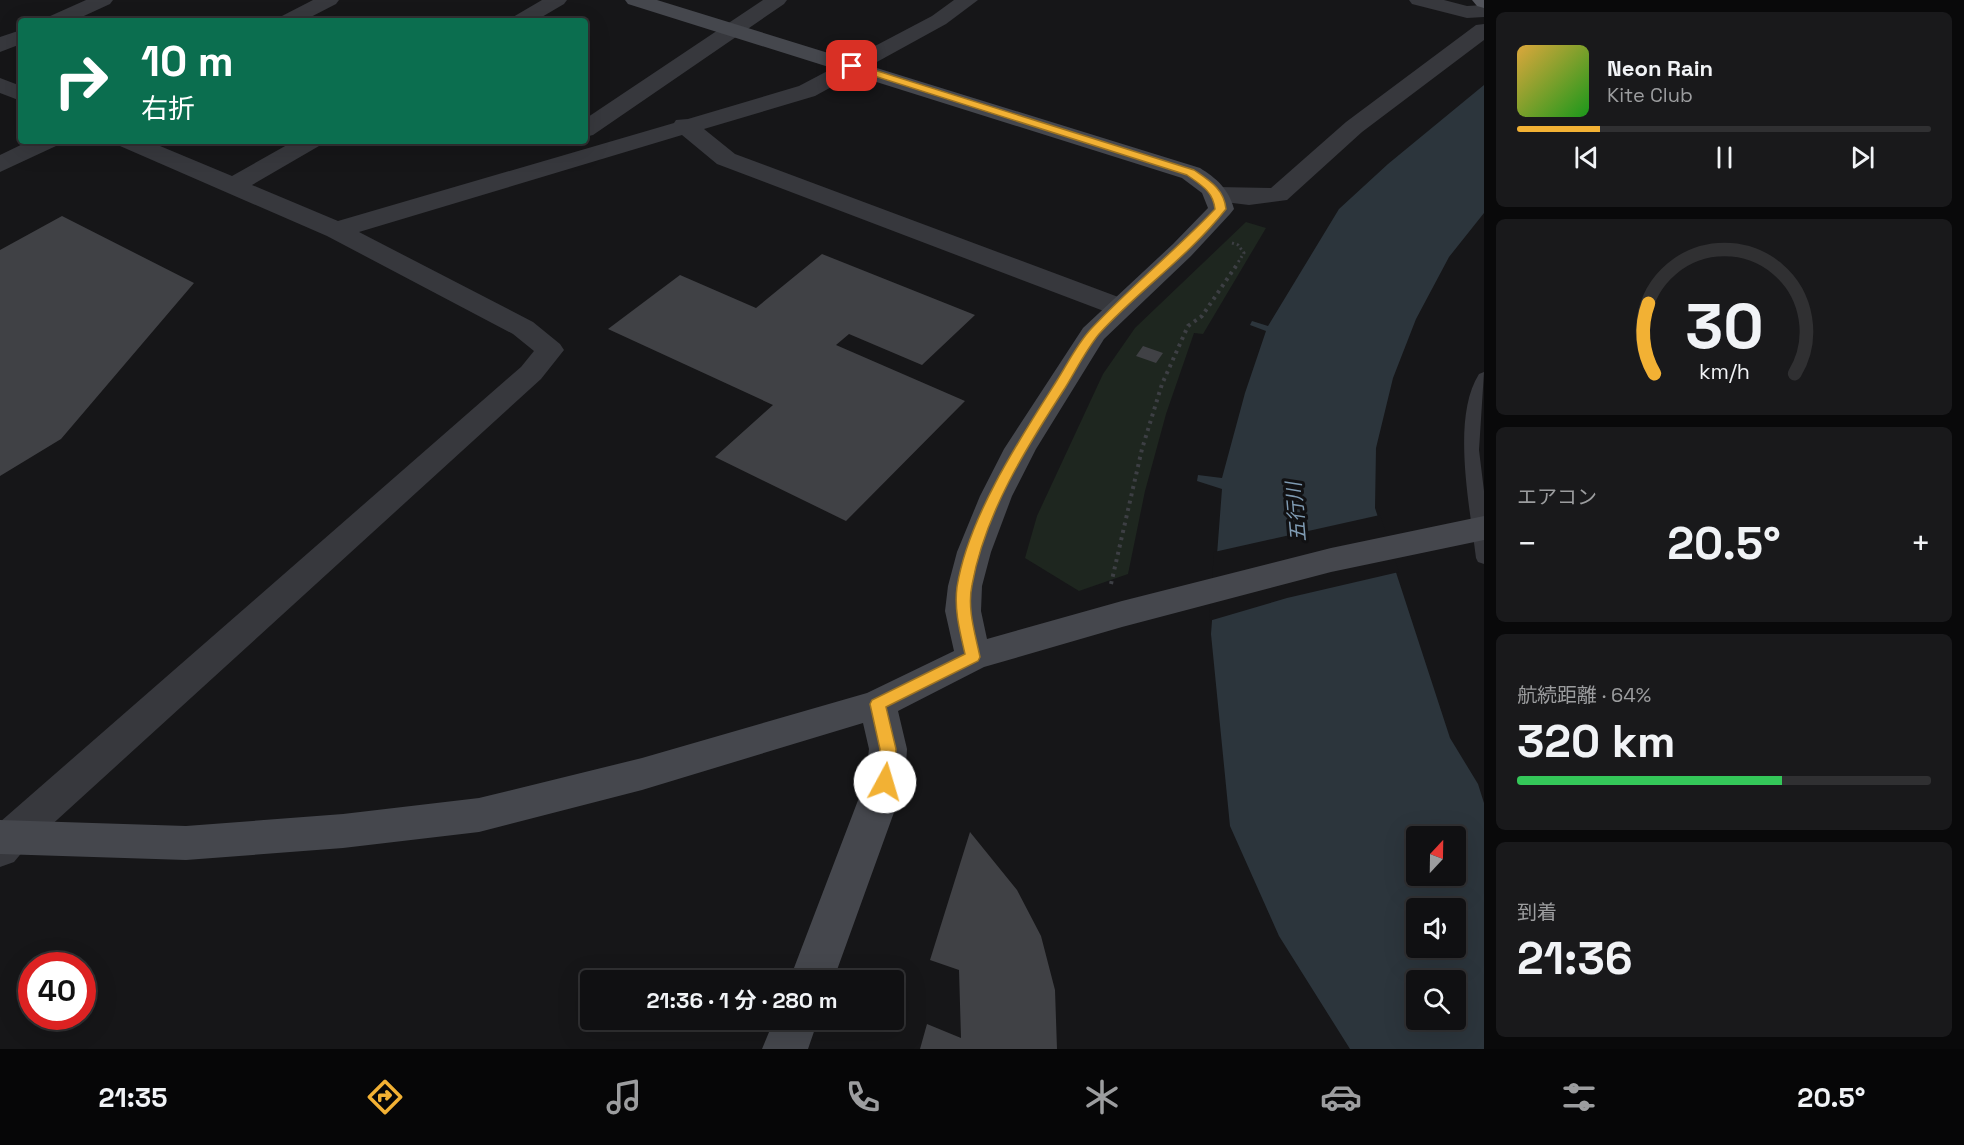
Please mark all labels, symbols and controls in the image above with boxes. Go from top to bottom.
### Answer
text: 10 m [141,35,234,88]
pin [826,40,877,91]
icon: right [42,42,120,120]
icon: arrive [835,49,868,82]
text: Neon Rain [1607,54,1713,82]
text: Kite Club [1607,82,1693,108]
text: 右折 [141,91,195,126]
icon: previous [1570,141,1603,174]
icon: pause [1708,141,1741,174]
icon: next [1846,141,1879,174]
text: 30 [1685,287,1763,366]
text: km/h [1698,359,1750,386]
water label: 五行川 [1280,479,1312,543]
text: エアコン [1517,484,1597,510]
text: 20.5° [1667,515,1781,572]
text: − [1517,523,1537,565]
text: + [1911,523,1931,565]
text: 航続距離 · 64% [1517,682,1651,708]
text: 320 km [1517,713,1676,770]
position arrow [853,750,917,814]
north arrow [1406,826,1466,886]
map controls [1406,826,1466,1030]
button: sound [1406,898,1466,958]
text: 到着 [1517,899,1557,925]
text: 21:36 [1517,930,1633,987]
speed limit sign: 40 [18,952,96,1030]
button: search [1406,970,1466,1030]
text: 21:36 · 1 分 · 280 m [647,986,837,1014]
icon: directions [364,1076,406,1118]
icon: music [603,1076,645,1118]
icon: phone [842,1076,884,1118]
icon: climate [1081,1076,1123,1118]
icon: car [1320,1076,1362,1118]
icon: filters [1558,1076,1600,1118]
text: 21:35 [98,1080,167,1115]
text: 20.5° [1797,1080,1865,1115]

